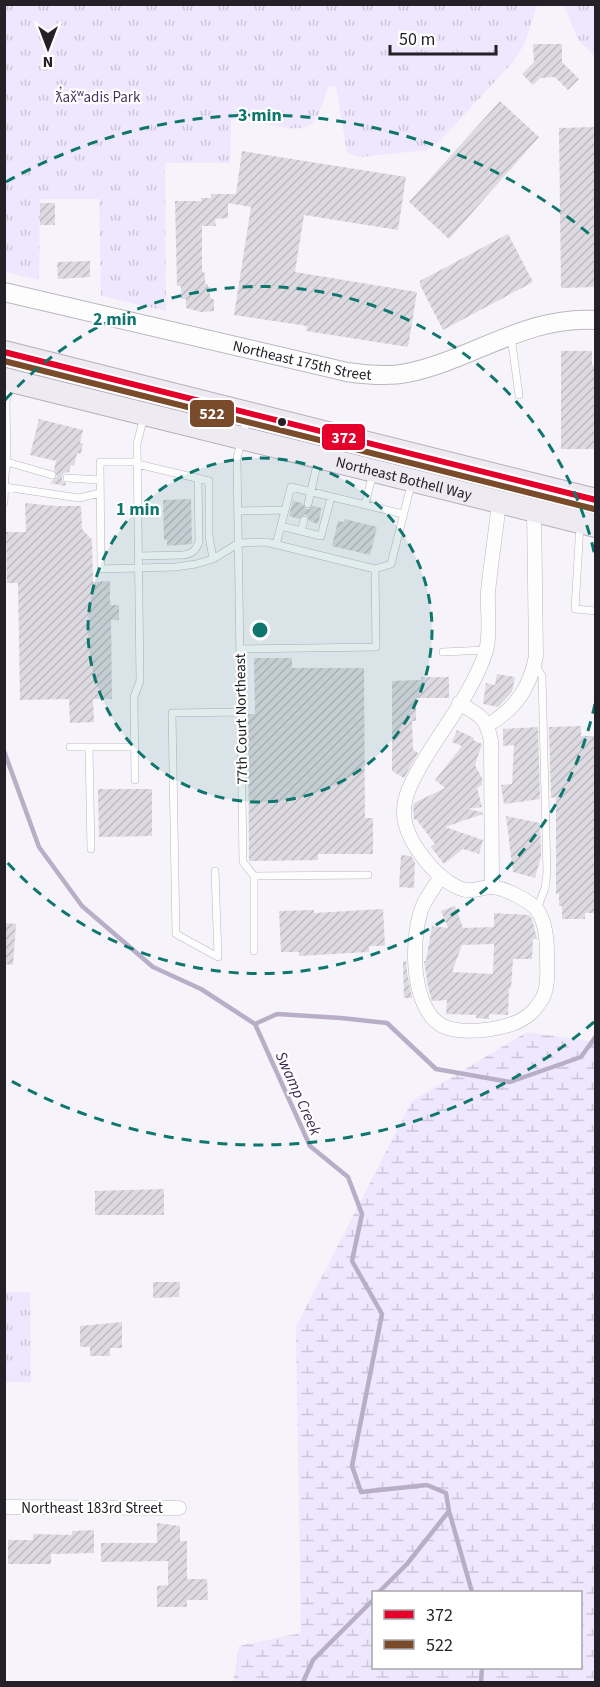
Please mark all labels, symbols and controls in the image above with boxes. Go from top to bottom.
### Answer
north arrow [18,18,78,78]
scale bar [390,18,496,56]
text: 50 m [399,27,435,52]
text: N [43,51,53,73]
park label: ƛ̕ax̌ʷadis Park [56,86,141,108]
text: 3 min [238,103,282,128]
text: 2 min [93,307,137,332]
street label: Northeast 175th Street [231,336,372,386]
line badge: 522 [189,399,235,428]
text: 522 [199,403,225,425]
unlabelled marker [276,416,288,428]
line badge: 372 [321,423,366,451]
text: 372 [331,427,357,449]
street label: Northeast Bothell Way [334,452,474,506]
text: 1 min [116,497,160,522]
centre of rings [250,620,270,640]
street label: 77th Court Northeast [230,653,253,785]
water label: Swamp Creek [270,1048,327,1139]
street label: Northeast 183rd Street [21,1498,163,1519]
legend [372,1591,582,1669]
text: 372 [426,1603,453,1628]
text: 522 [426,1633,453,1658]

